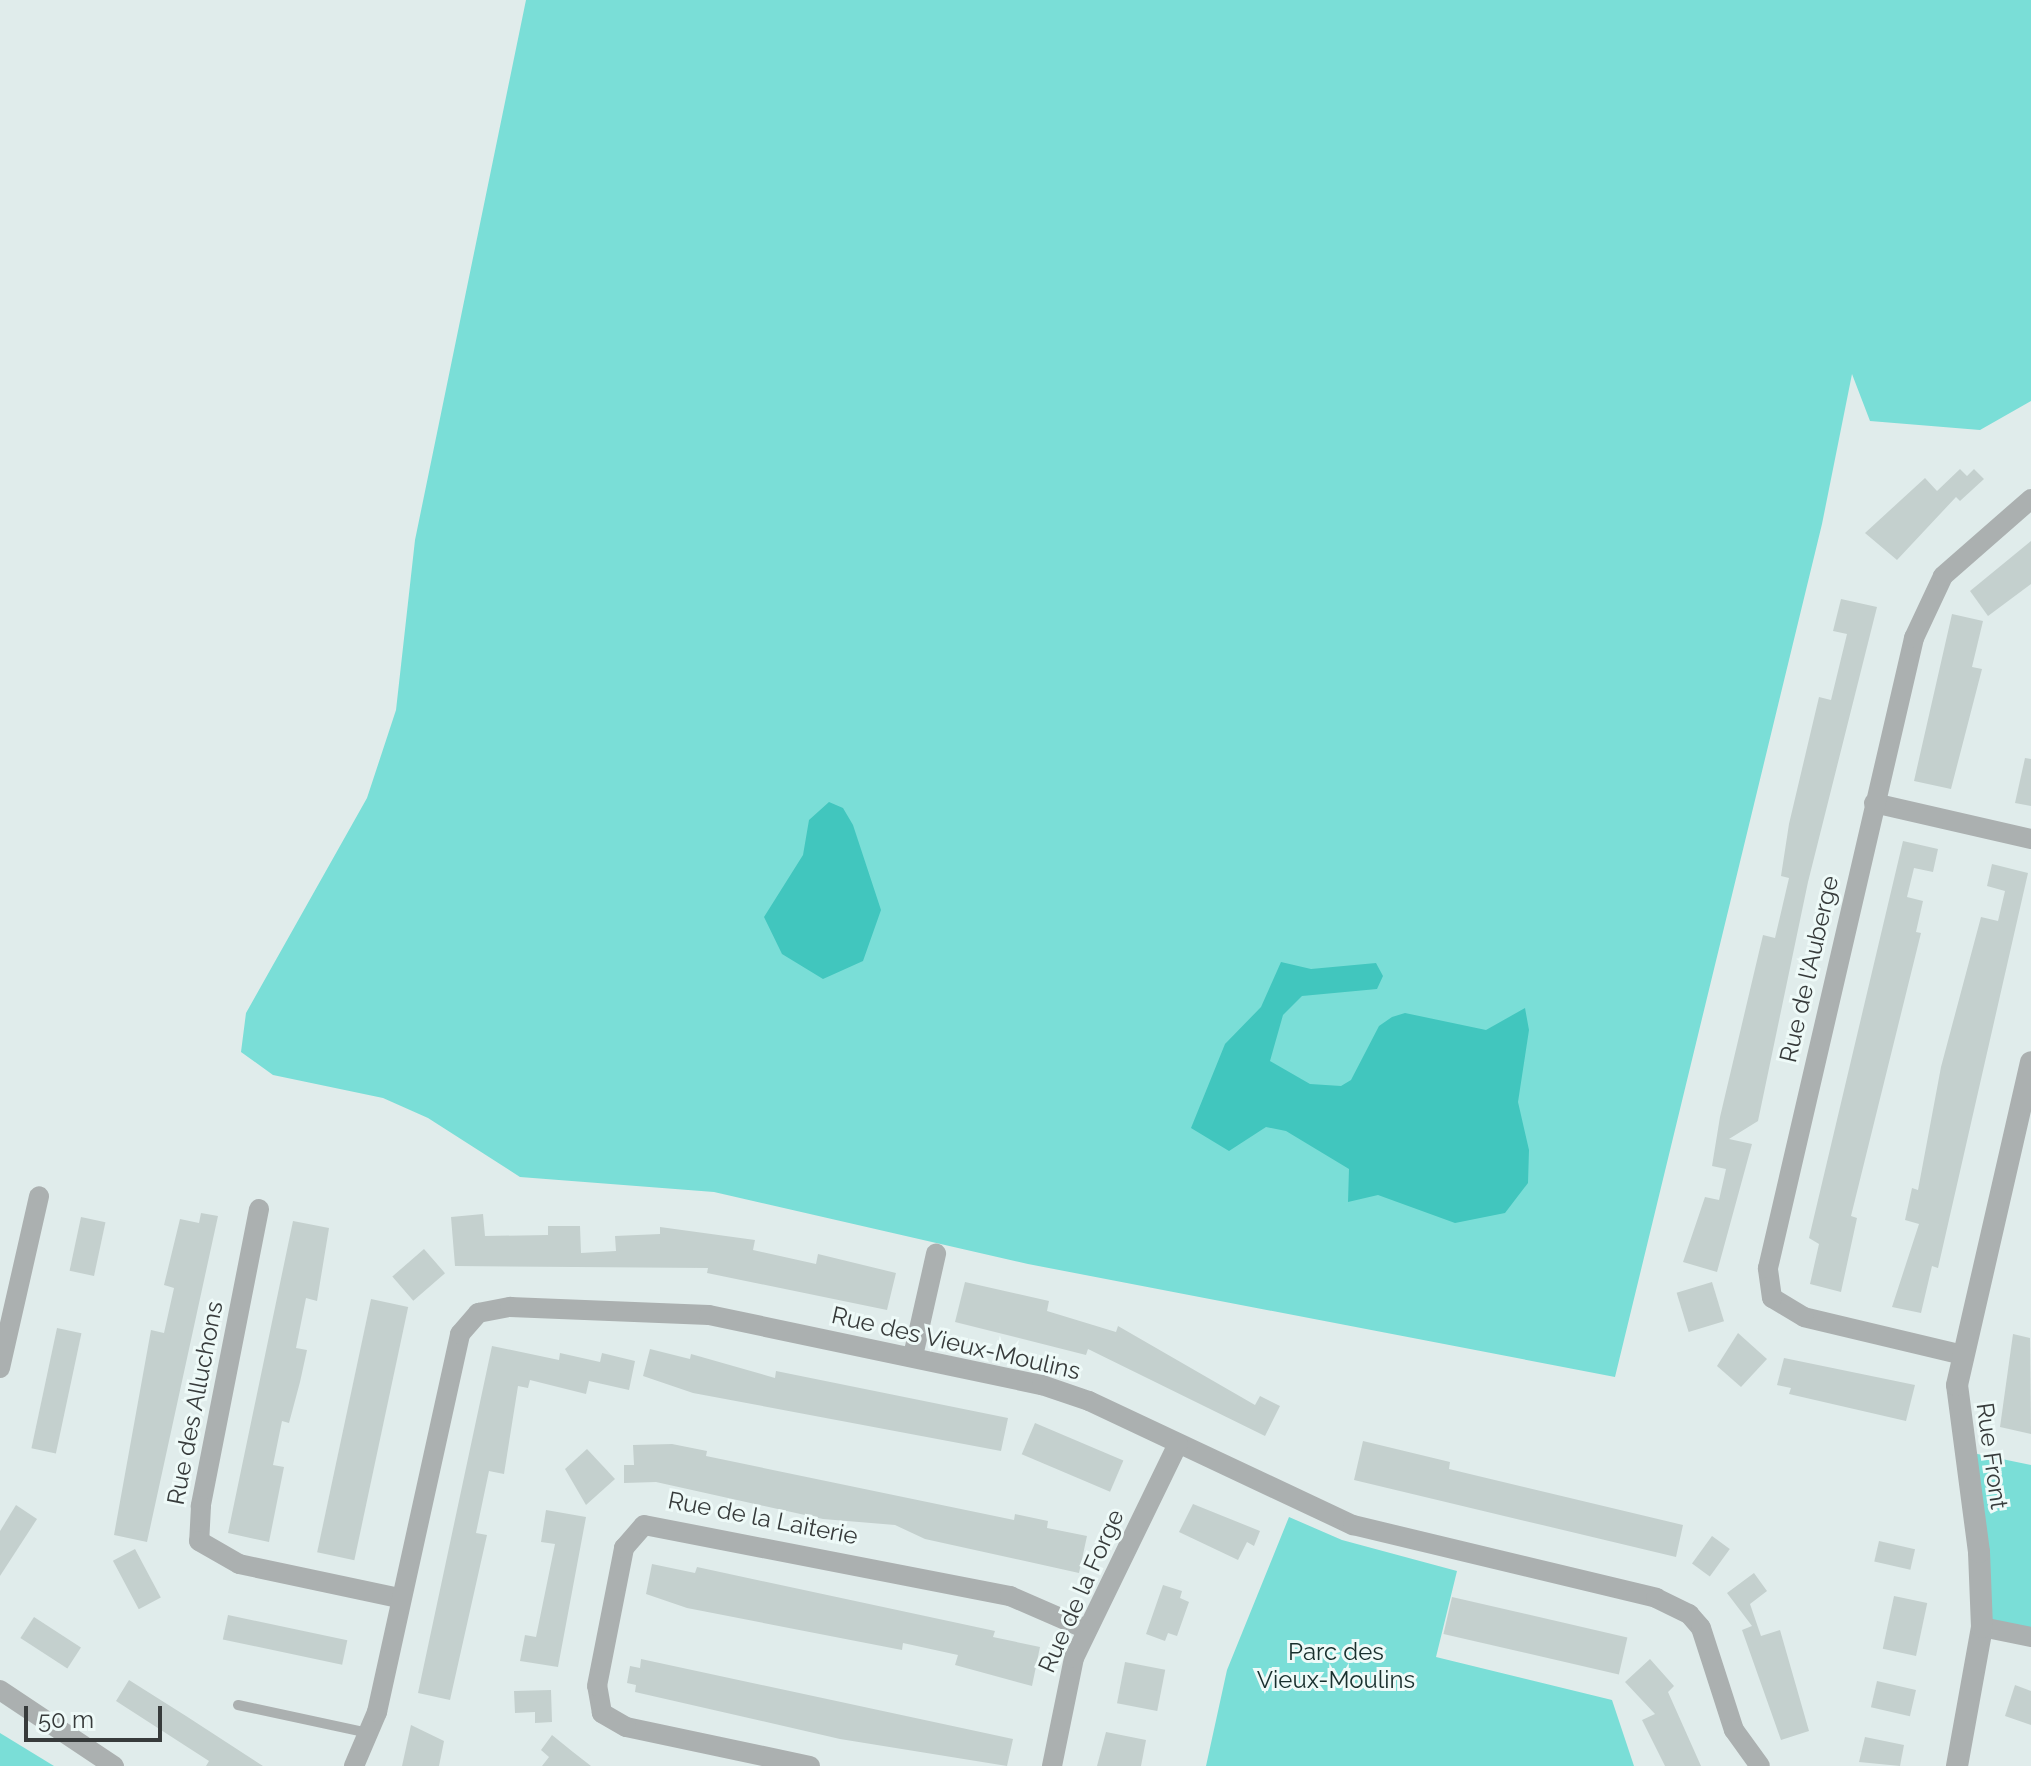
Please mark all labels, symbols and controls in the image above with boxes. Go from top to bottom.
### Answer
street label: Rue de l'Auberge [1774,873,1844,1065]
street label: Rue des Alluchons [161,1299,229,1507]
street label: Rue des Vieux-Moulins [829,1300,1083,1386]
street label: Rue Front [1970,1401,2014,1511]
street label: Rue de la Laiterie [666,1485,860,1551]
street label: Rue de la Forge [1032,1505,1130,1677]
park label: Parc des Vieux-Moulins [1257,1638,1415,1694]
scale bar [28,1690,166,1740]
text: 50 m [38,1705,94,1734]

